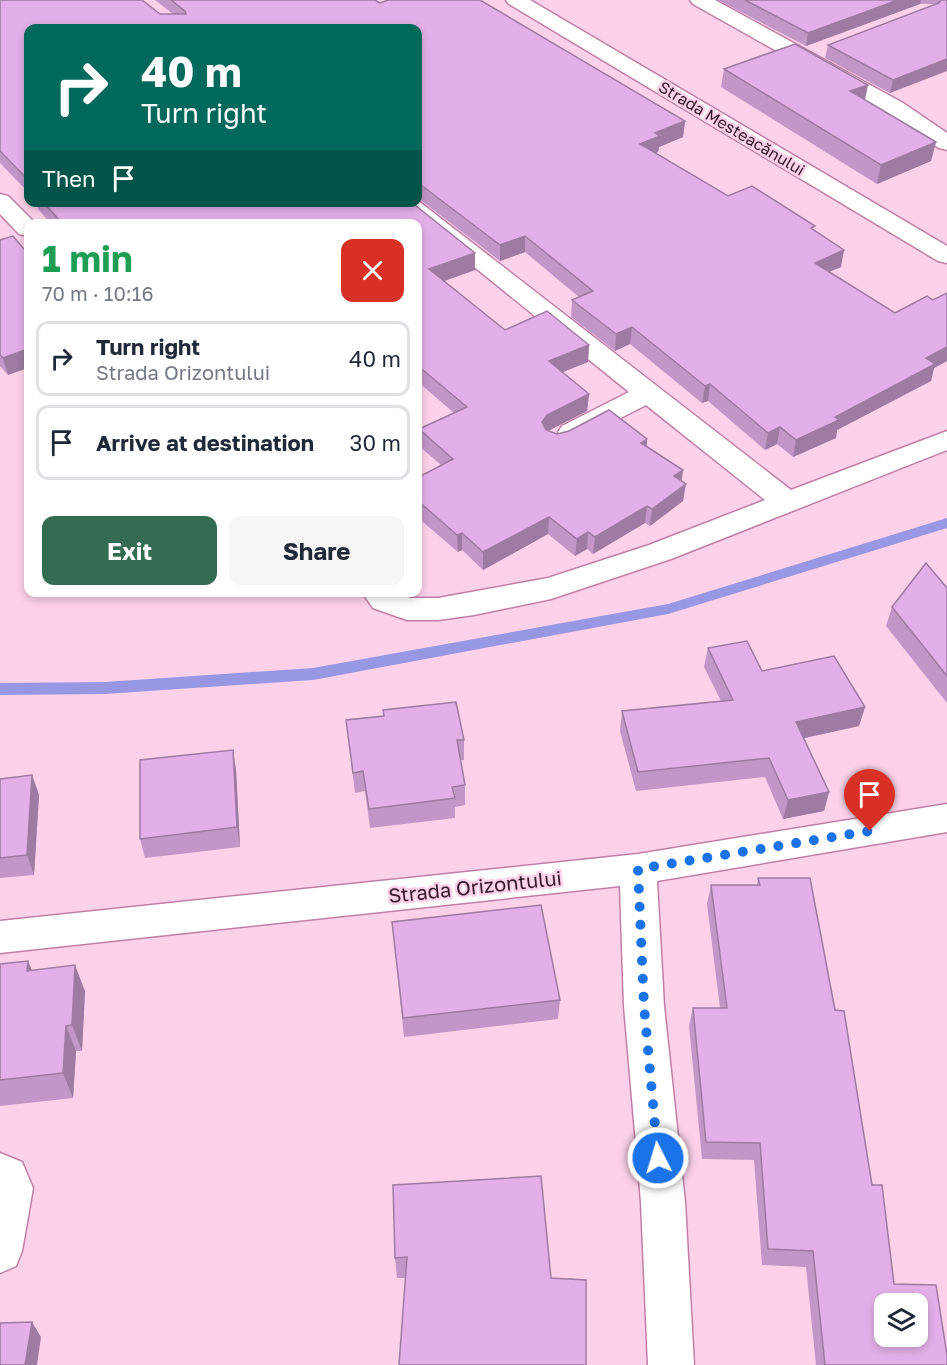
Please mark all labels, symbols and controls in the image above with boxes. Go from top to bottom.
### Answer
text: 40 m [141,46,242,96]
icon: right [42,48,120,126]
street label: Strada Mesteacănului [655,76,809,180]
text: Turn right [141,97,267,129]
icon: arrive [107,162,140,195]
text: Then [42,165,95,192]
text: 1 min [42,237,133,280]
button: close [341,239,404,302]
text: 70 m · 10:16 [42,281,154,305]
text: Turn right [96,333,200,360]
icon: right [45,342,78,375]
text: 40 m [349,345,401,372]
text: Strada Orizontului [96,360,270,384]
icon: arrive [45,426,78,459]
text: Arrive at destination [96,429,314,456]
text: 30 m [350,429,401,456]
button: Exit [42,516,217,585]
button: Share [229,516,404,585]
pin [844,769,895,831]
icon: arrive [853,778,886,811]
street label: Strada Orizontului [387,865,563,907]
position arrow [626,1126,690,1190]
map controls [874,1293,928,1347]
button: layers [874,1293,928,1347]

